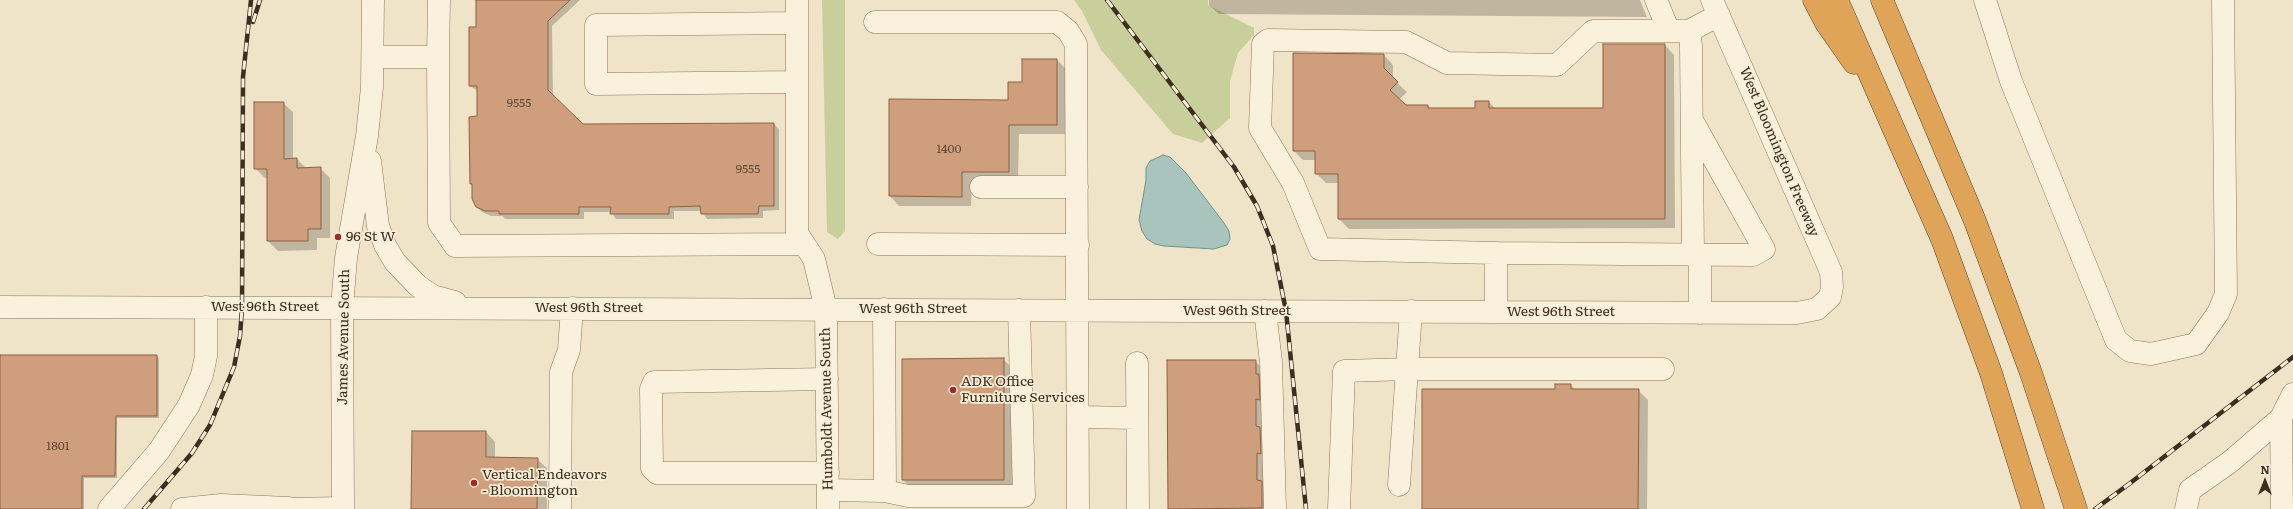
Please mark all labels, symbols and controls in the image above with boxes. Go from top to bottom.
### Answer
street label: West Bloomington Freeway [1736,65,1822,239]
house number: 9555 [507,96,531,110]
house number: 1400 [937,142,961,156]
house number: 9555 [736,162,760,176]
place label: 96 St W [346,229,396,245]
marker: 96 St W [333,232,343,242]
street label: James Avenue South [334,269,354,405]
street label: West 96th Street [211,299,319,315]
street label: West 96th Street [535,300,643,316]
street label: West 96th Street [859,301,967,317]
street label: West 96th Street [1183,303,1291,319]
street label: West 96th Street [1507,304,1615,320]
street label: Humboldt Avenue South [817,327,837,491]
place label: ADK Office Furniture Services [961,374,1085,406]
marker: ADK Office Furniture Services [948,385,958,395]
house number: 1801 [46,439,70,453]
north arrow [2245,461,2285,501]
text: N [2260,461,2270,477]
place label: Vertical Endeavors - Bloomington [482,467,607,500]
marker: Vertical Endeavors - Bloomington [469,478,479,488]

